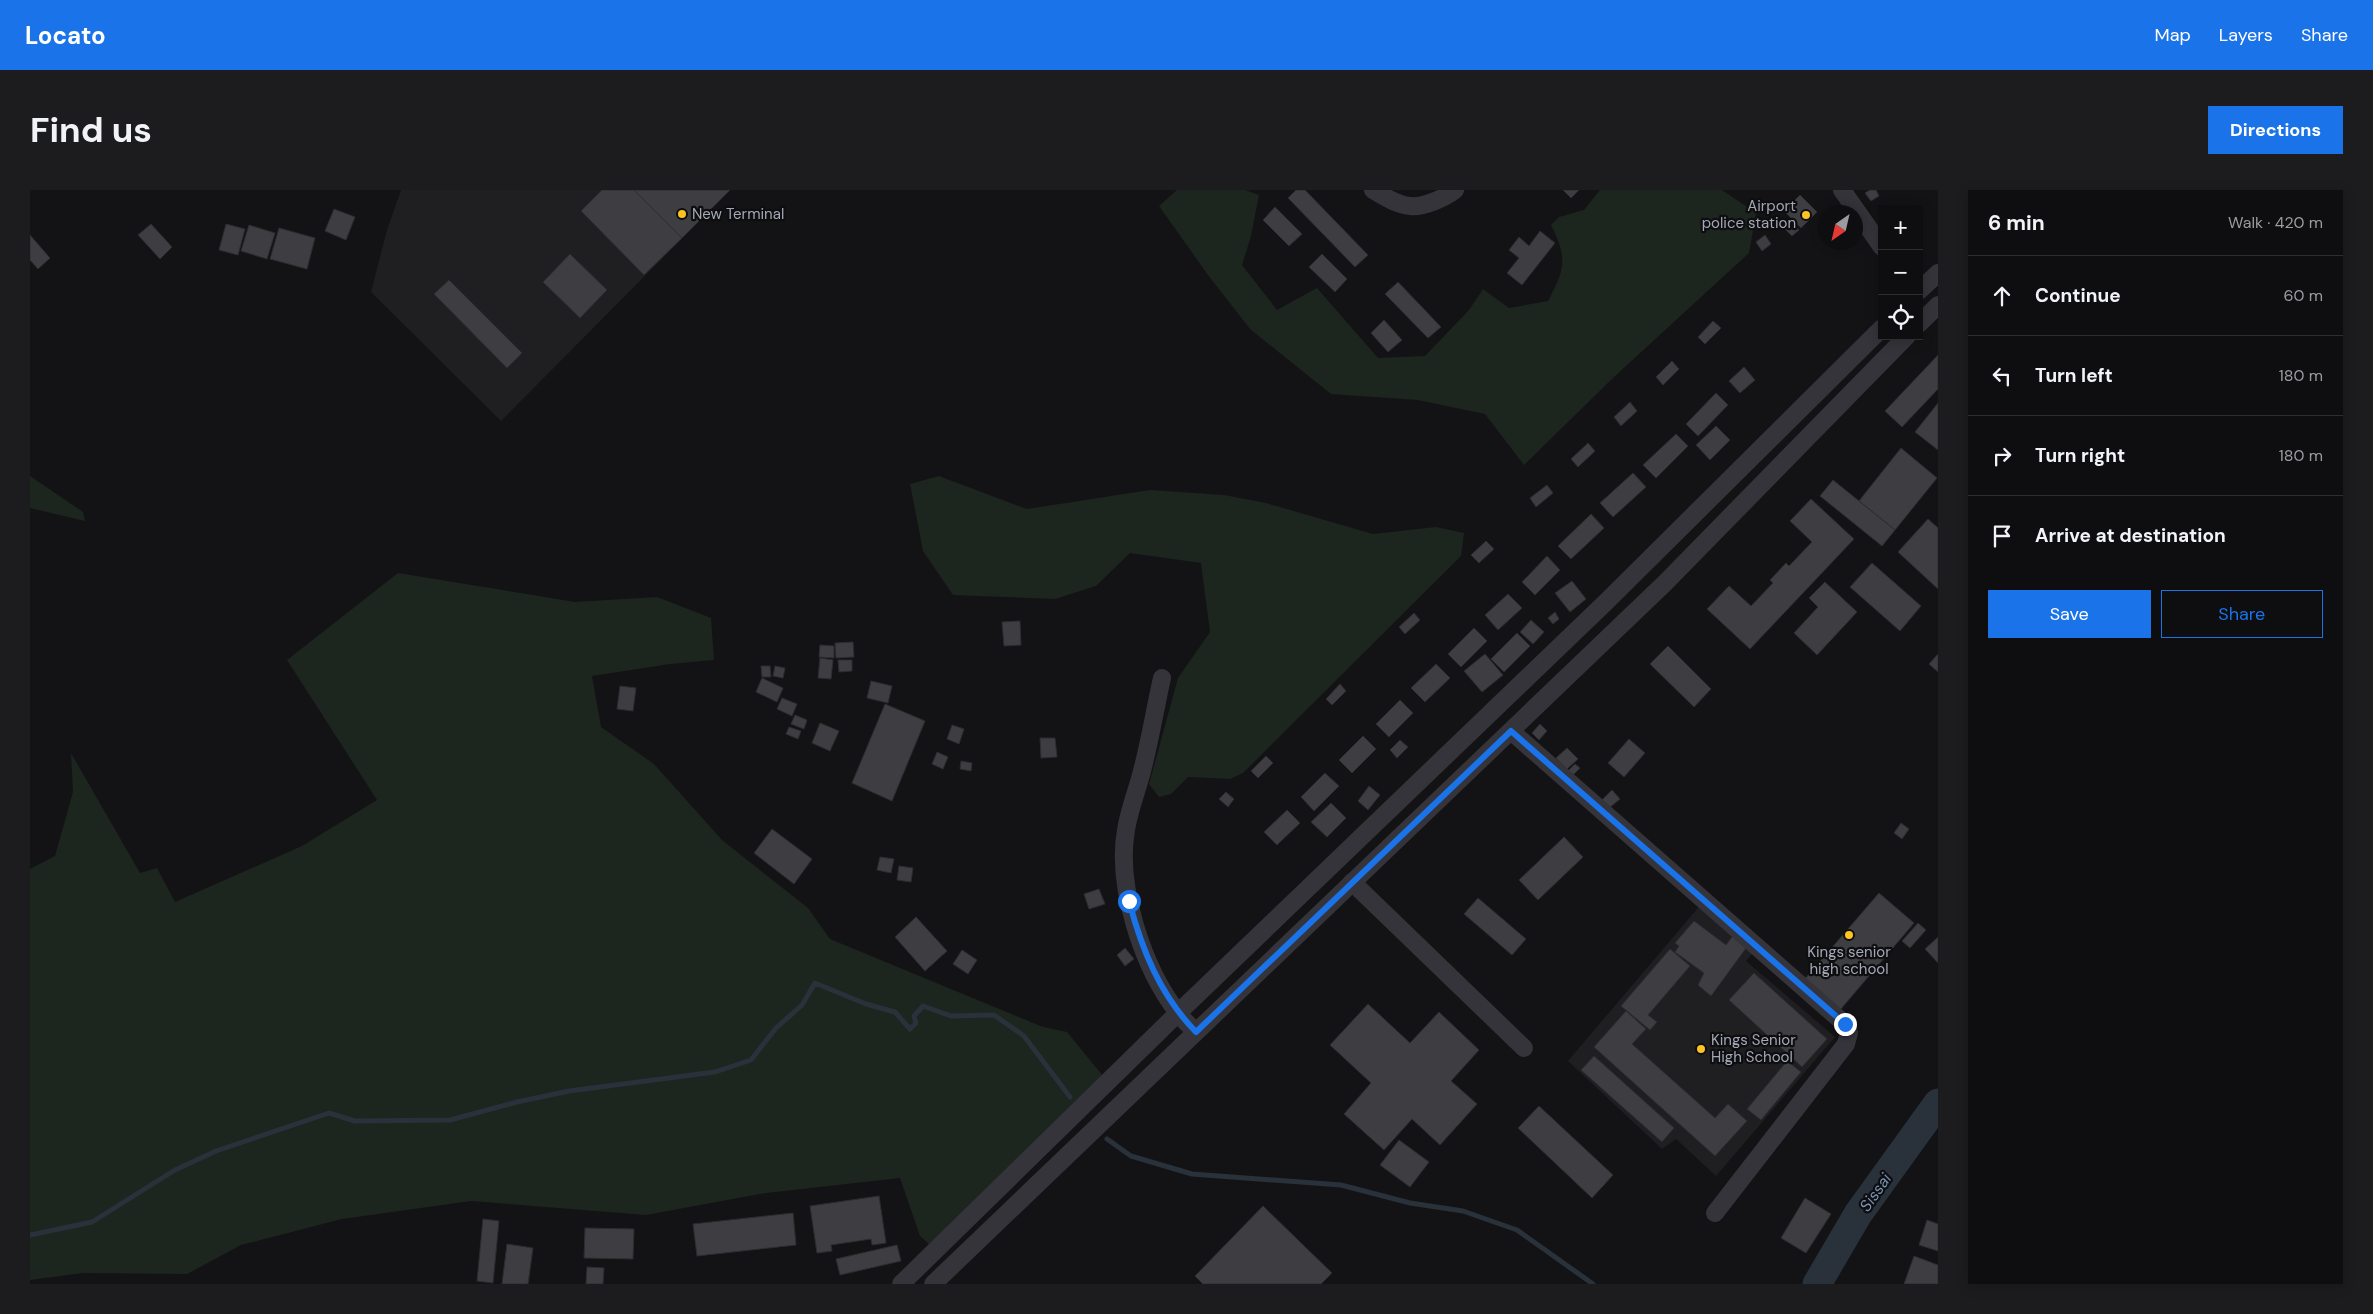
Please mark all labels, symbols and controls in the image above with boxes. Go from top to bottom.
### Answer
text: Locato [25,20,106,51]
text: Map [2155,23,2191,47]
text: Layers [2219,23,2273,47]
text: Share [2301,23,2348,47]
button: Directions [2208,106,2343,154]
text: Find us [30,107,152,153]
place label: Airport police station [1702,196,1796,233]
place label: New Terminal [692,204,784,224]
north arrow [1818,205,1863,250]
map controls [1878,205,1923,340]
button: + [1878,205,1923,250]
marker: New Terminal [676,208,688,220]
marker: Airport police station [1800,209,1812,221]
text: 6 min [1988,209,2045,237]
text: Walk · 420 m [2228,212,2323,233]
button: − [1878,250,1923,295]
icon: ahead [1988,282,2016,310]
text: Continue [2035,283,2121,308]
text: 60 m [2283,285,2323,306]
button: locate [1878,295,1923,340]
icon: left [1988,362,2016,390]
text: Turn left [2035,363,2113,388]
text: 180 m [2279,365,2323,386]
icon: right [1988,442,2016,470]
text: Turn right [2035,443,2125,468]
text: 180 m [2279,445,2323,466]
icon: arrive [1988,522,2016,550]
text: Arrive at destination [2035,523,2226,548]
button: Save [1988,590,2151,638]
button: Share [2161,590,2323,638]
route start [1118,890,1141,913]
marker: Kings senior high school [1843,929,1855,941]
place label: Kings senior high school [1807,942,1891,979]
route end [1834,1013,1857,1036]
place label: Kings Senior High School [1711,1030,1796,1067]
marker: Kings Senior High School [1695,1043,1707,1055]
water label: Sissai [1855,1168,1897,1216]

